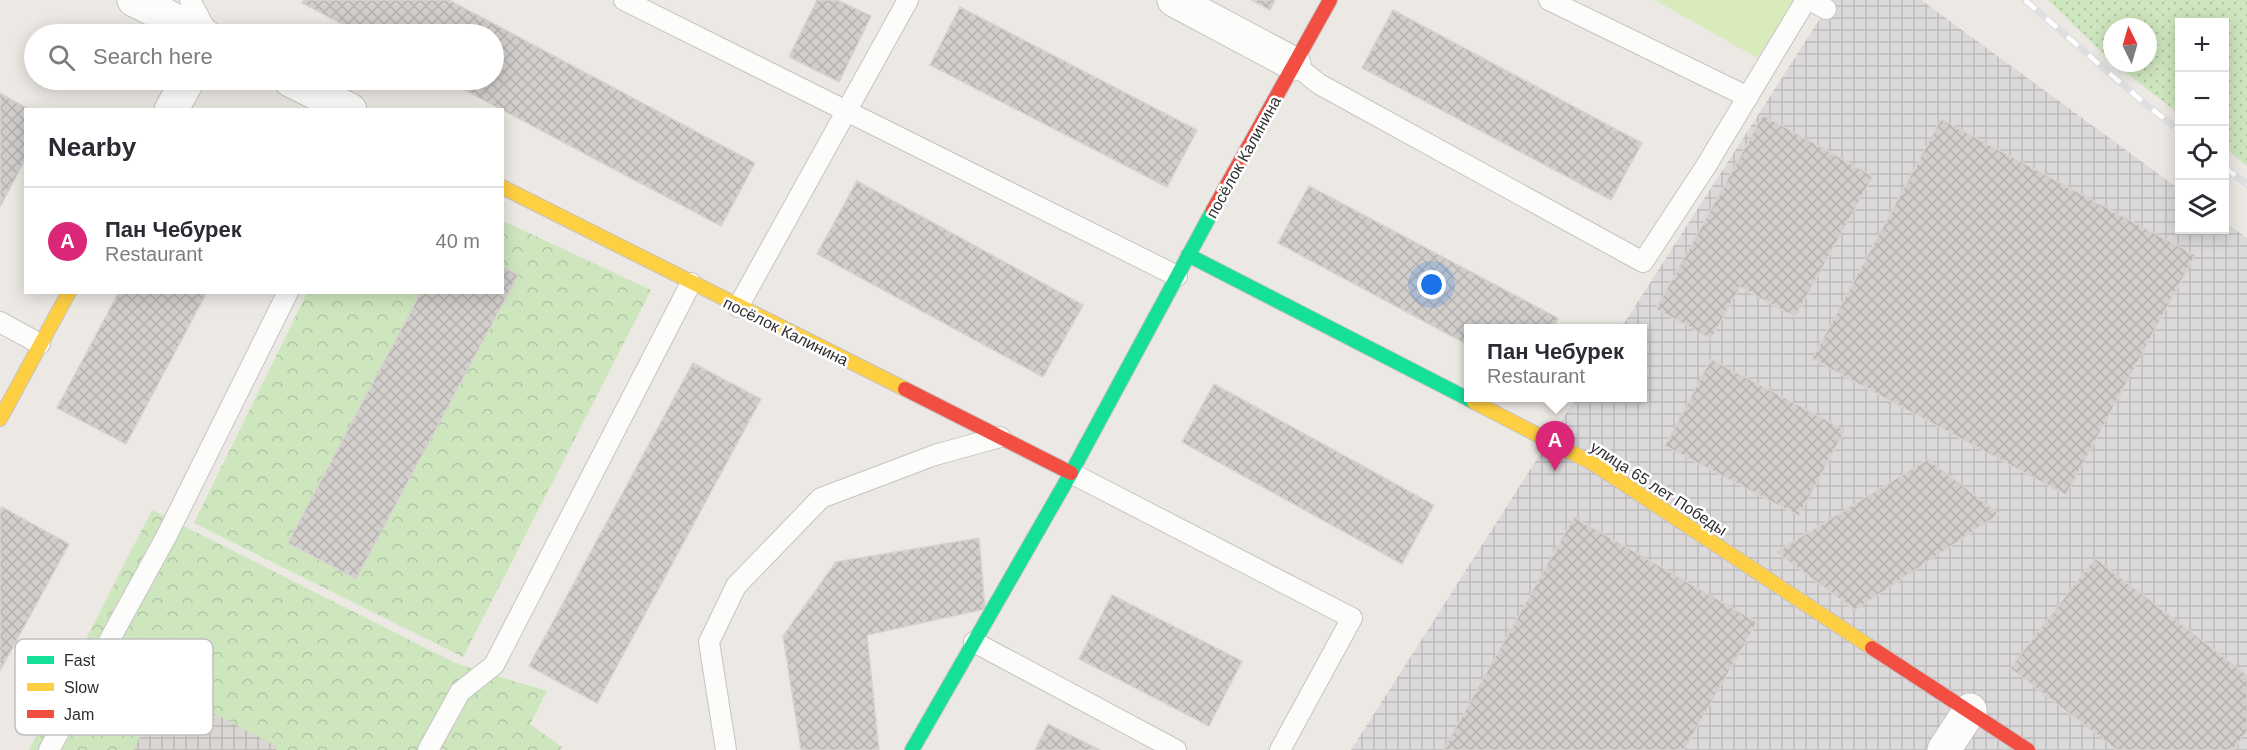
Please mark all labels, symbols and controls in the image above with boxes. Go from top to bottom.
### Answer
north arrow [2103,18,2157,72]
map controls [2175,18,2229,234]
button: + [2175,18,2229,72]
search box [24,24,504,90]
icon: search [45,41,78,74]
text: Search here [93,44,213,69]
button: − [2175,72,2229,126]
street label: посёлок Калинина [1203,93,1284,221]
button: locate [2175,126,2229,180]
text: Nearby [48,132,136,162]
button: layers [2175,180,2229,234]
text: Пан Чебурек [105,217,242,242]
text: A [60,230,75,252]
text: 40 m [436,230,480,252]
text: Restaurant [105,243,203,265]
your location [1417,270,1446,299]
street label: посёлок Калинина [721,294,851,369]
popup [1464,324,1647,402]
text: Пан Чебурек [1487,339,1624,364]
text: Restaurant [1487,365,1585,387]
pin: A [1536,422,1574,471]
street label: улица 65 лет Победы [1587,438,1730,539]
legend [15,639,213,735]
text: Fast [64,652,96,669]
text: Slow [64,679,99,696]
text: Jam [64,706,94,723]

